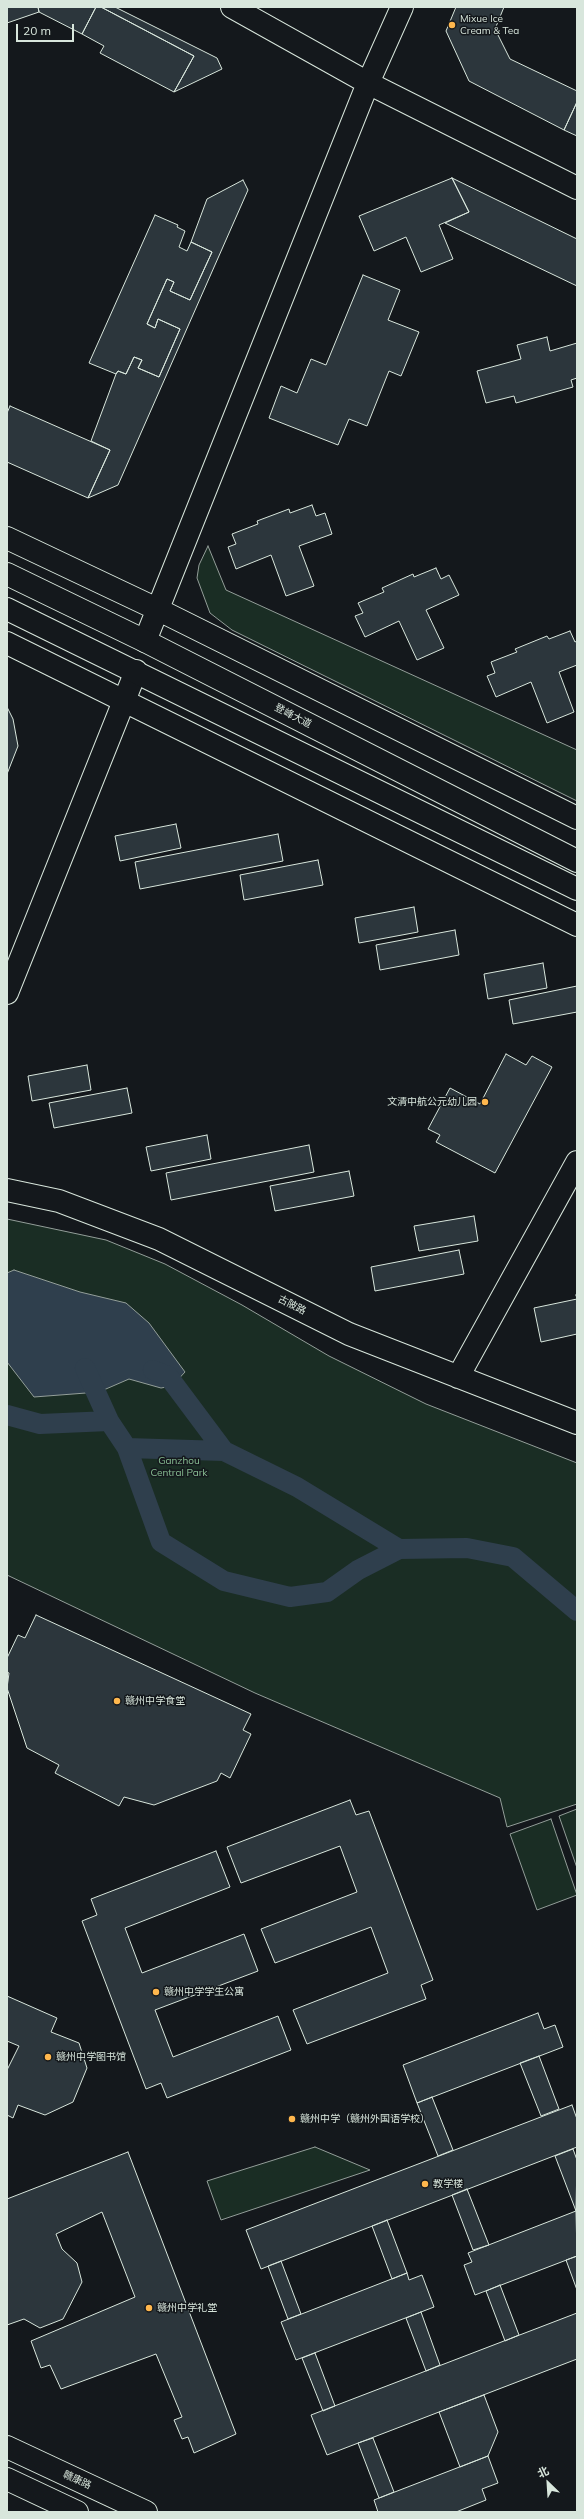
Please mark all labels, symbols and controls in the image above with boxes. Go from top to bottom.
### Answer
place label: Mixue Ice Cream & Tea [460,13,519,36]
scale bar [18,16,76,42]
marker: Mixue Ice Cream & Tea [447,20,457,30]
text: 20 m [23,23,51,38]
street label: 登峰大道 [272,702,314,730]
place label: 文清中航公元幼儿园 [387,1096,477,1108]
marker: 文清中航公元幼儿园 [480,1097,490,1107]
street label: 古陂路 [276,1293,308,1317]
park label: Ganzhou Central Park [151,1455,207,1478]
place label: 赣州中学食堂 [125,1695,185,1707]
marker: 赣州中学食堂 [112,1696,122,1706]
place label: 赣州中学学生公寓 [164,1986,244,1998]
marker: 赣州中学学生公寓 [151,1987,161,1997]
place label: 赣州中学图书馆 [56,2051,126,2063]
marker: 赣州中学图书馆 [43,2052,53,2062]
place label: 赣州中学（赣州外国语学校） [300,2113,430,2125]
marker: 赣州中学（赣州外国语学校） [287,2114,297,2124]
place label: 教学楼 [433,2178,463,2190]
marker: 教学楼 [420,2179,430,2189]
place label: 赣州中学礼堂 [157,2302,217,2314]
marker: 赣州中学礼堂 [144,2303,154,2313]
north arrow [528,2463,568,2503]
text: 北 [535,2463,551,2481]
street label: 赣康路 [61,2468,93,2492]

